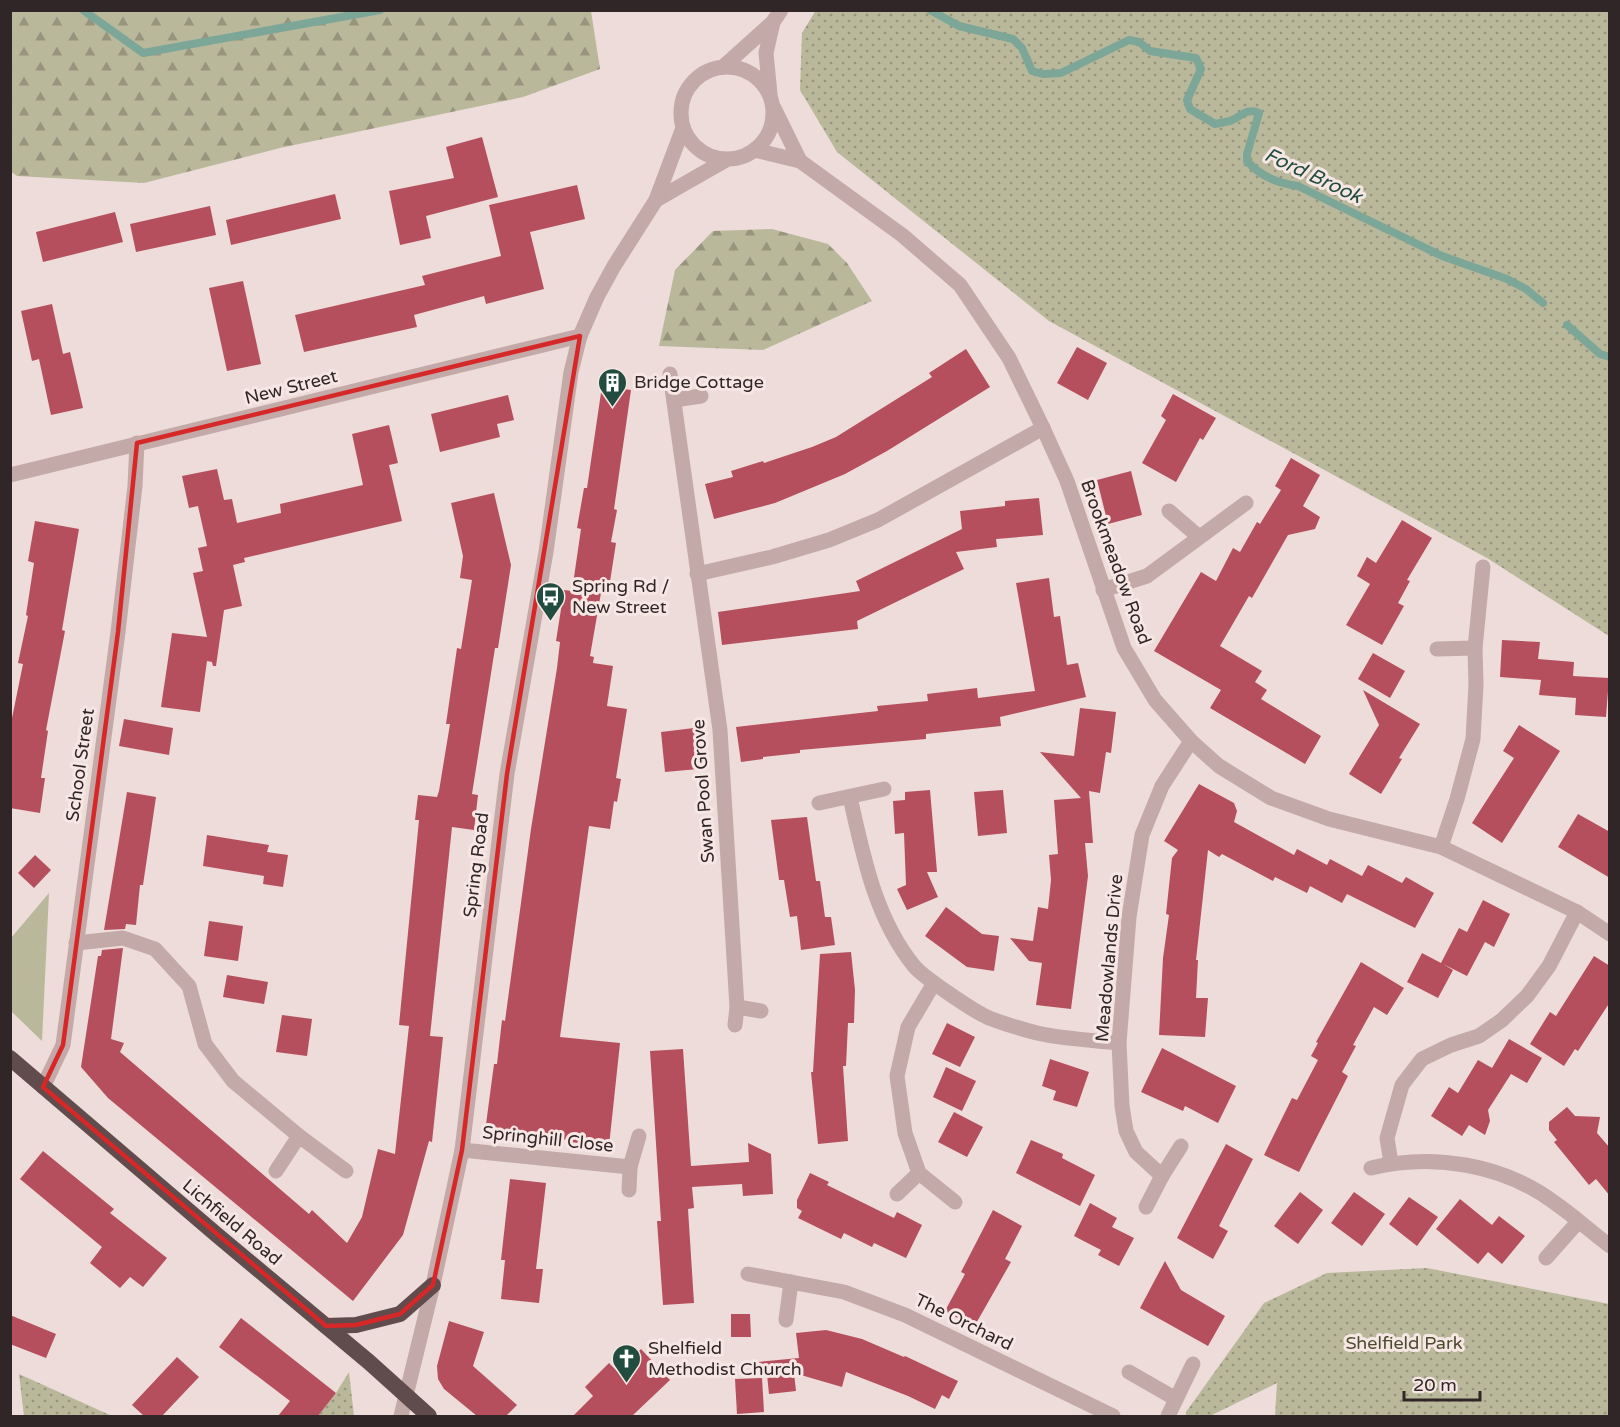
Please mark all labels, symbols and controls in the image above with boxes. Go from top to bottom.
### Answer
water label: Ford Brook [1260,143,1368,210]
street label: New Street [242,365,340,409]
building icon: Bridge Cottage [597,366,629,408]
place label: Bridge Cottage [634,371,764,393]
street label: Brookmeadow Road [1076,477,1156,647]
place label: Spring Rd / New Street [572,575,670,618]
bus stop icon: Spring Rd / New Street [535,580,567,622]
street label: School Street [61,707,99,823]
street label: Swan Pool Grove [687,718,719,864]
street label: Spring Road [459,811,493,919]
street label: Meadowlands Drive [1091,873,1127,1043]
street label: Springhill Close [481,1121,615,1157]
street label: Lichfield Road [178,1174,286,1270]
street label: The Orchard [911,1289,1017,1355]
park label: Shelfield Park [1345,1332,1463,1354]
place label: Shelfield Methodist Church [648,1337,802,1380]
church icon: Shelfield Methodist Church [611,1342,643,1384]
scale bar [1404,1364,1480,1402]
text: 20 m [1413,1374,1457,1396]

